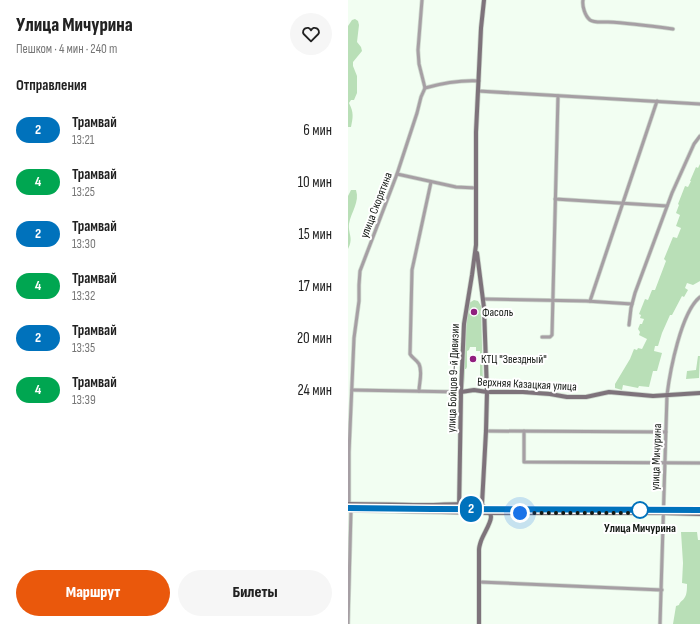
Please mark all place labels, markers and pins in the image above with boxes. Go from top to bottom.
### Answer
place label: Фасоль [482,305,514,320]
marker: Фасоль [469,307,479,317]
place label: КТЦ "Звездный" [481,352,547,367]
marker: КТЦ "Звездный" [468,354,478,364]
marker: Улица Мичурина [631,501,649,519]
place label: Улица Мичурина [604,521,676,536]

